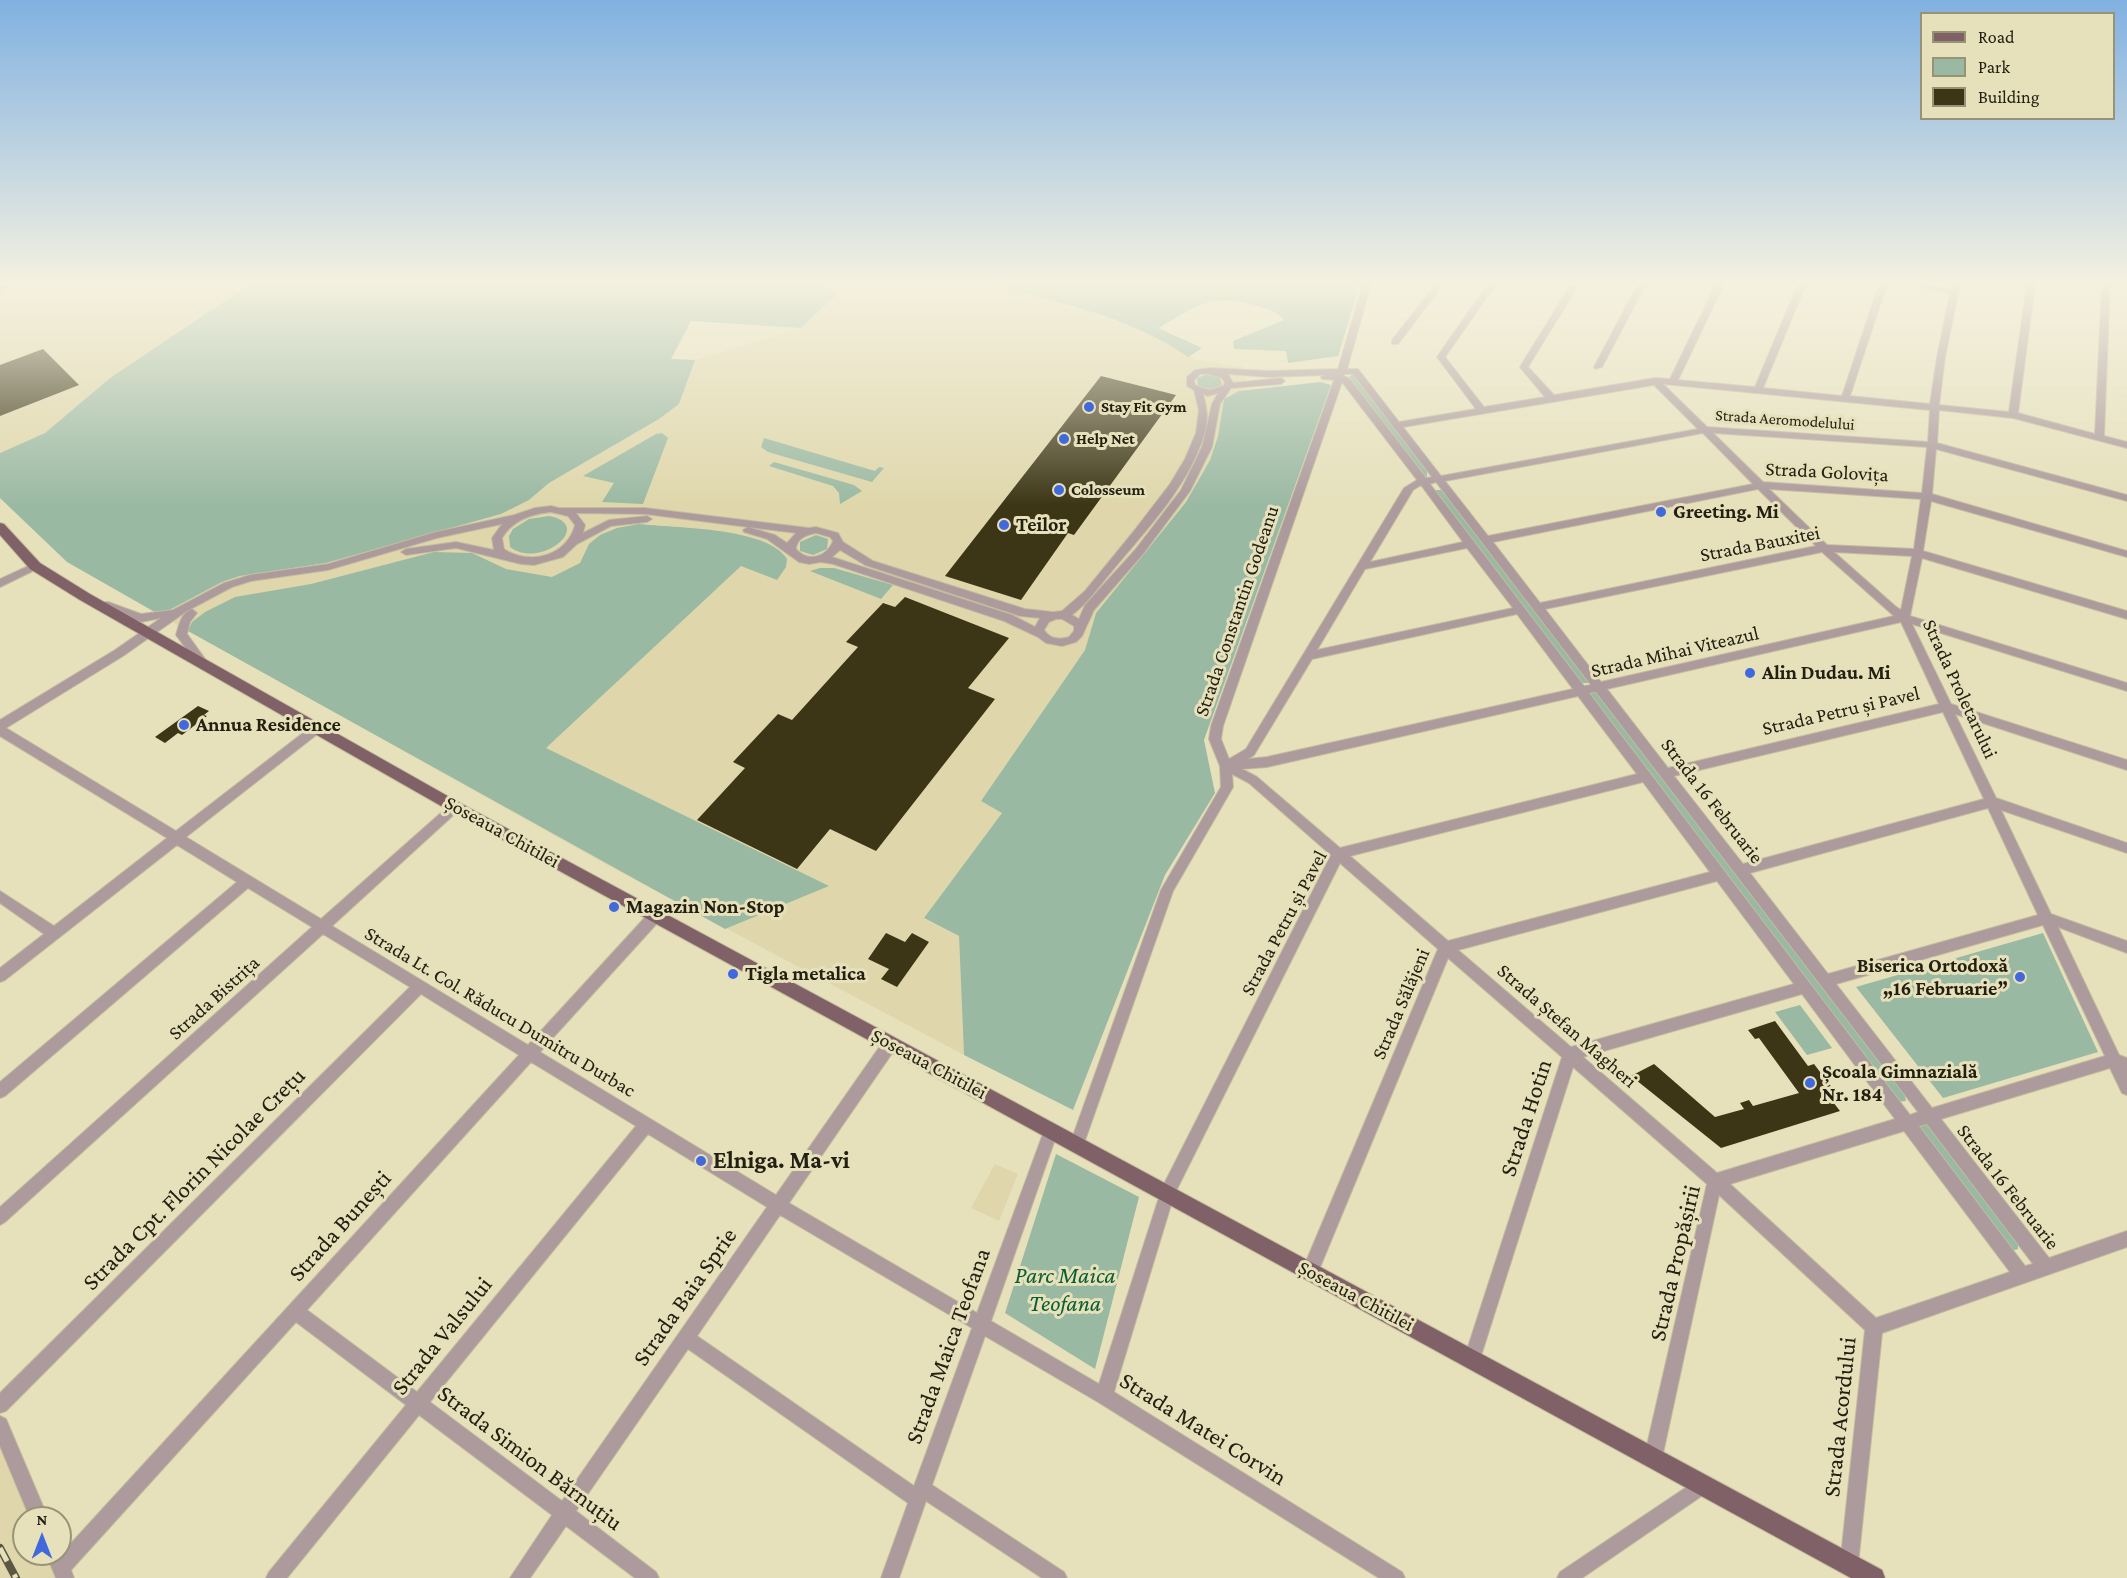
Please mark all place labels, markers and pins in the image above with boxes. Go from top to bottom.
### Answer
place label: Stay Fit Gym [1101,397,1186,417]
marker: Stay Fit Gym [1082,400,1096,414]
place label: Help Net [1076,429,1135,449]
marker: Help Net [1057,432,1071,446]
place label: Colosseum [1071,480,1145,500]
marker: Colosseum [1052,483,1066,497]
place label: Greeting. Mi [1673,500,1779,524]
marker: Greeting. Mi [1654,505,1668,519]
place label: Teilor [1016,513,1067,537]
marker: Teilor [997,518,1011,532]
place label: Alin Dudau. Mi [1762,661,1891,685]
marker: Alin Dudau. Mi [1743,666,1757,680]
place label: Annua Residence [196,713,341,737]
marker: Annua Residence [177,718,191,732]
place label: Magazin Non-Stop [626,895,785,919]
marker: Magazin Non-Stop [607,900,621,914]
place label: Biserica Ortodoxă „16 Februarie” [1857,954,2008,1001]
place label: Tigla metalica [745,962,866,986]
marker: Tigla metalica [726,967,740,981]
marker: Biserica Ortodoxă „16 Februarie” [2013,970,2027,984]
place label: Școala Gimnazială Nr. 184 [1822,1060,1978,1107]
marker: Școala Gimnazială Nr. 184 [1803,1076,1817,1090]
place label: Elniga. Ma-vi [713,1147,850,1175]
marker: Elniga. Ma-vi [694,1154,708,1168]

